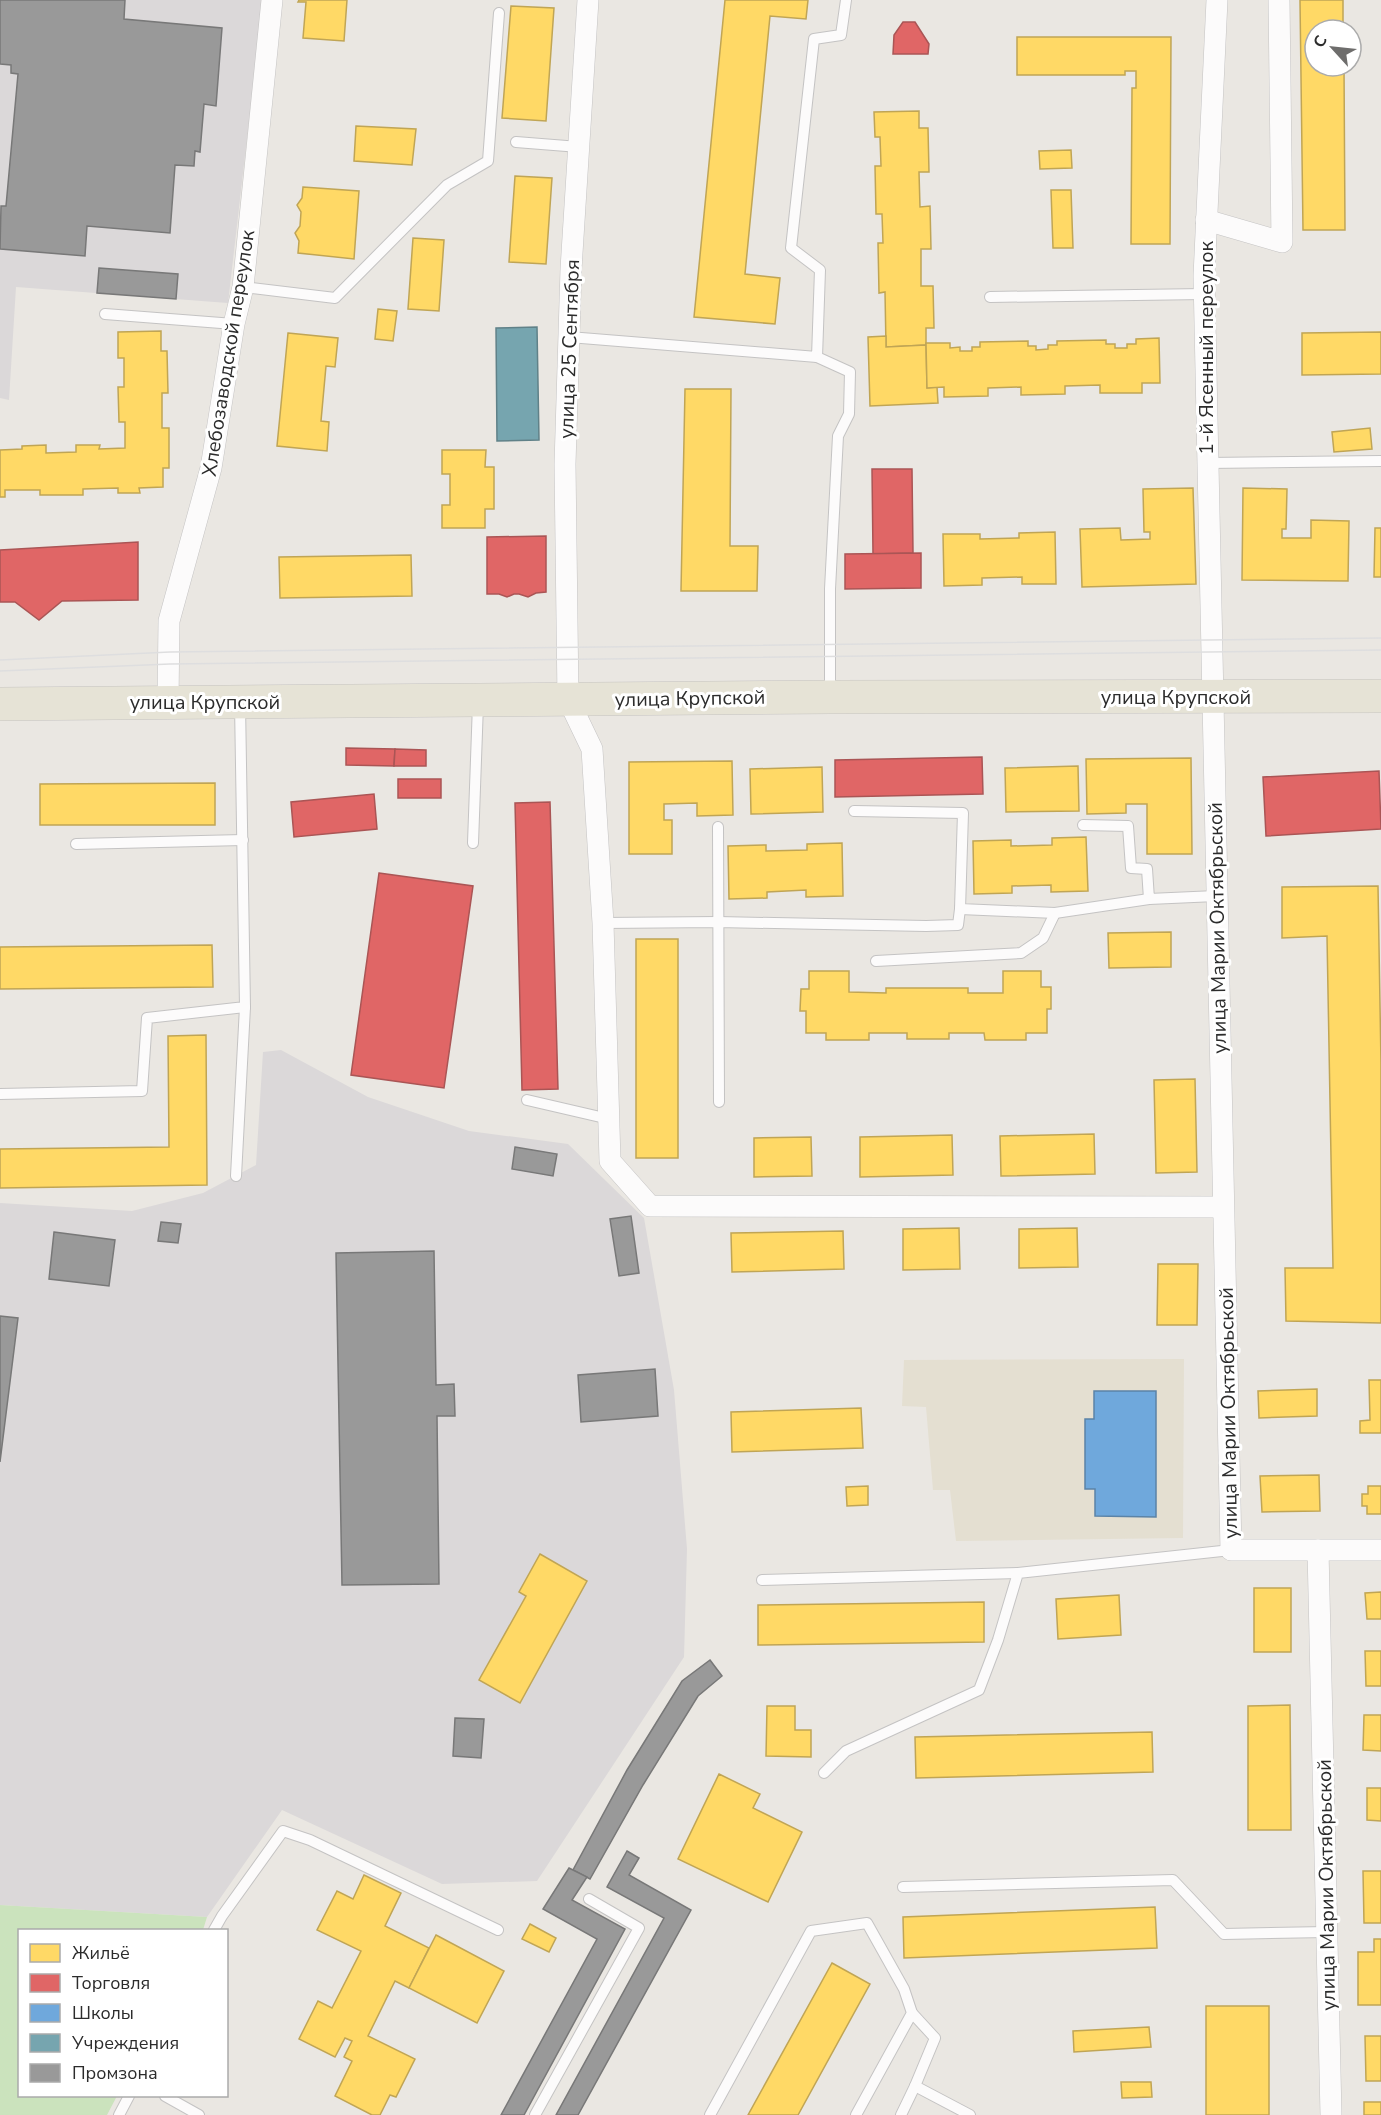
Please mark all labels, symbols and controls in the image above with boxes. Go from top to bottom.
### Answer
north arrow [1303,18,1363,78]
text: С [1308,32,1333,51]
street label: Хлебозаводской переулок [196,227,261,478]
street label: 1-й Ясенный переулок [1193,240,1220,455]
street label: улица 25 Сентября [553,259,586,439]
street label: улица Крупской [614,684,766,713]
street label: улица Крупской [1101,684,1251,711]
street label: улица Крупской [130,689,280,716]
street label: улица Марии Октябрьской [1202,802,1233,1054]
street label: улица Марии Октябрьской [1213,1287,1244,1539]
street label: улица Марии Октябрьской [1311,1759,1342,2011]
legend [18,1929,228,2097]
text: Жильё [72,1941,130,1965]
text: Торговля [72,1971,150,1995]
text: Школы [72,2001,134,2025]
text: Учреждения [71,2031,179,2055]
text: Промзона [72,2061,158,2085]

